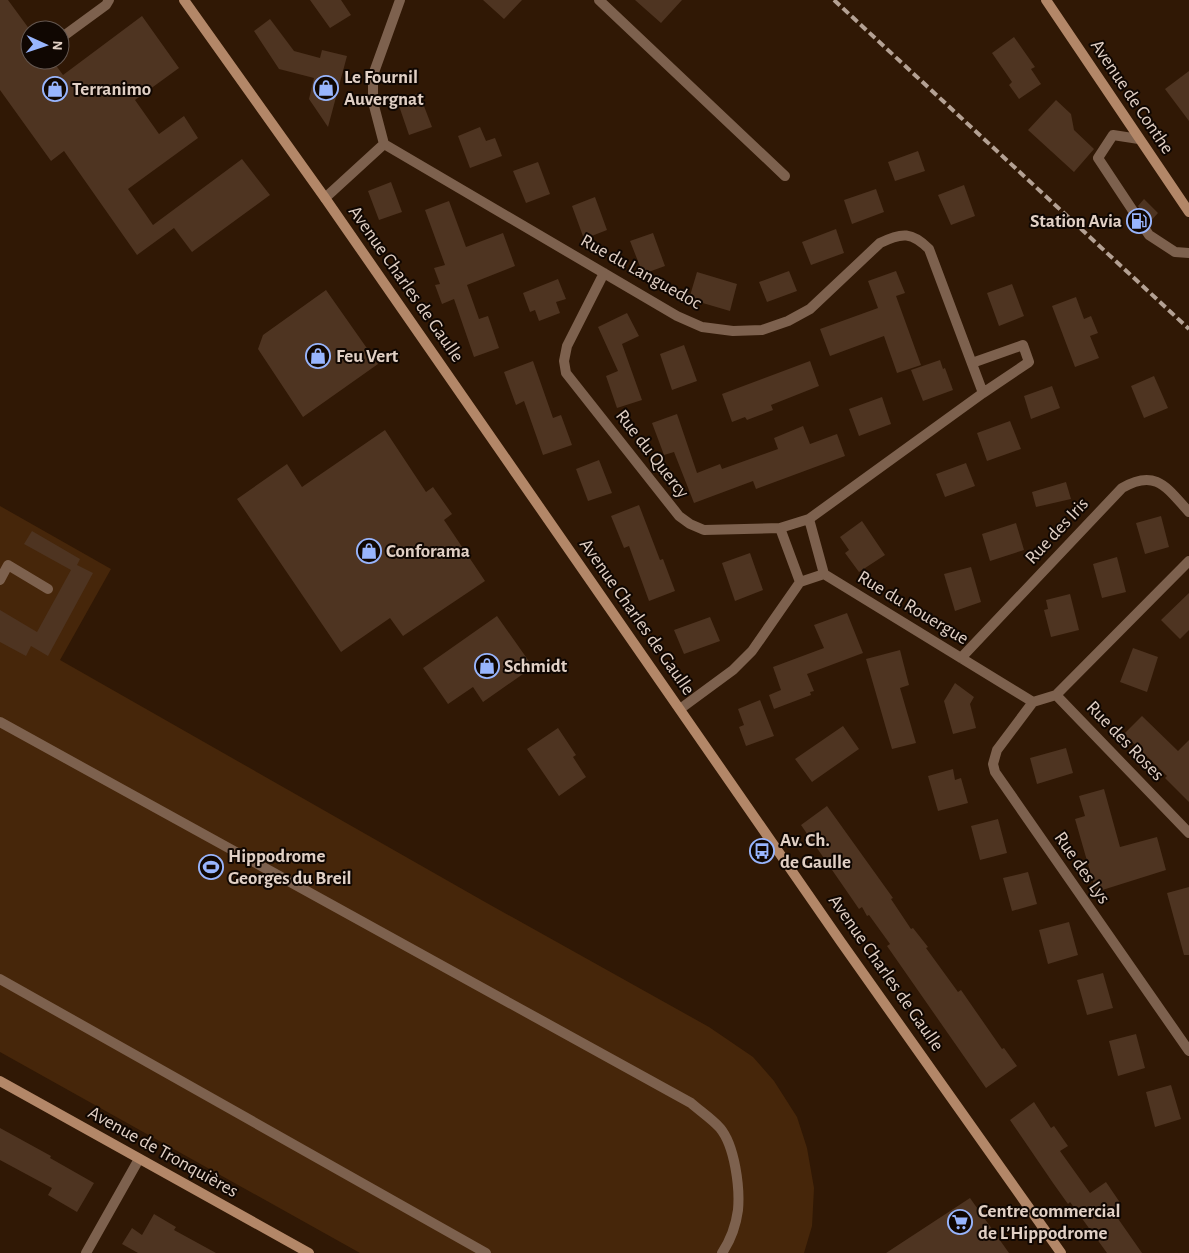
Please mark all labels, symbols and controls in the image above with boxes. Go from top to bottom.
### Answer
north arrow [20,20,70,70]
street label: Avenue de Conthe [1087,36,1177,158]
text: N [50,40,64,51]
place label: Le Fournil Auvergnat [344,68,424,109]
shop icon: Le Fournil Auvergnat [313,75,339,101]
shop icon: Terranimo [42,76,68,102]
place label: Terranimo [72,80,151,99]
street label: Avenue Charles de Gaulle [345,202,467,366]
fuel station icon: Station Avia [1126,208,1152,234]
place label: Station Avia [1030,212,1122,231]
street label: Rue du Languedoc [577,231,705,313]
shop icon: Feu Vert [305,343,331,369]
place label: Feu Vert [336,347,399,366]
street label: Rue du Quercy [612,406,692,502]
street label: Rue des Iris [1022,494,1092,568]
street label: Avenue Charles de Gaulle [576,535,698,699]
shop icon: Conforama [356,538,382,564]
place label: Conforama [386,542,470,561]
street label: Rue du Rouergue [854,567,972,649]
shop icon: Schmidt [474,653,500,679]
place label: Schmidt [504,657,568,676]
street label: Rue des Roses [1083,698,1167,784]
street label: Rue des Lys [1050,829,1114,907]
place label: Av. Ch. de Gaulle [780,831,851,872]
bus stop icon: Av. Ch. de Gaulle [749,838,775,864]
place label: Hippodrome Georges du Breil [228,847,352,888]
sports icon: Hippodrome Georges du Breil [198,854,224,880]
street label: Avenue Charles de Gaulle [825,891,947,1055]
street label: Avenue de Tronquières [85,1103,241,1201]
place label: Centre commercial de L’Hippodrome [978,1202,1121,1243]
supermarket icon: Centre commercial de L’Hippodrome [947,1209,973,1235]

